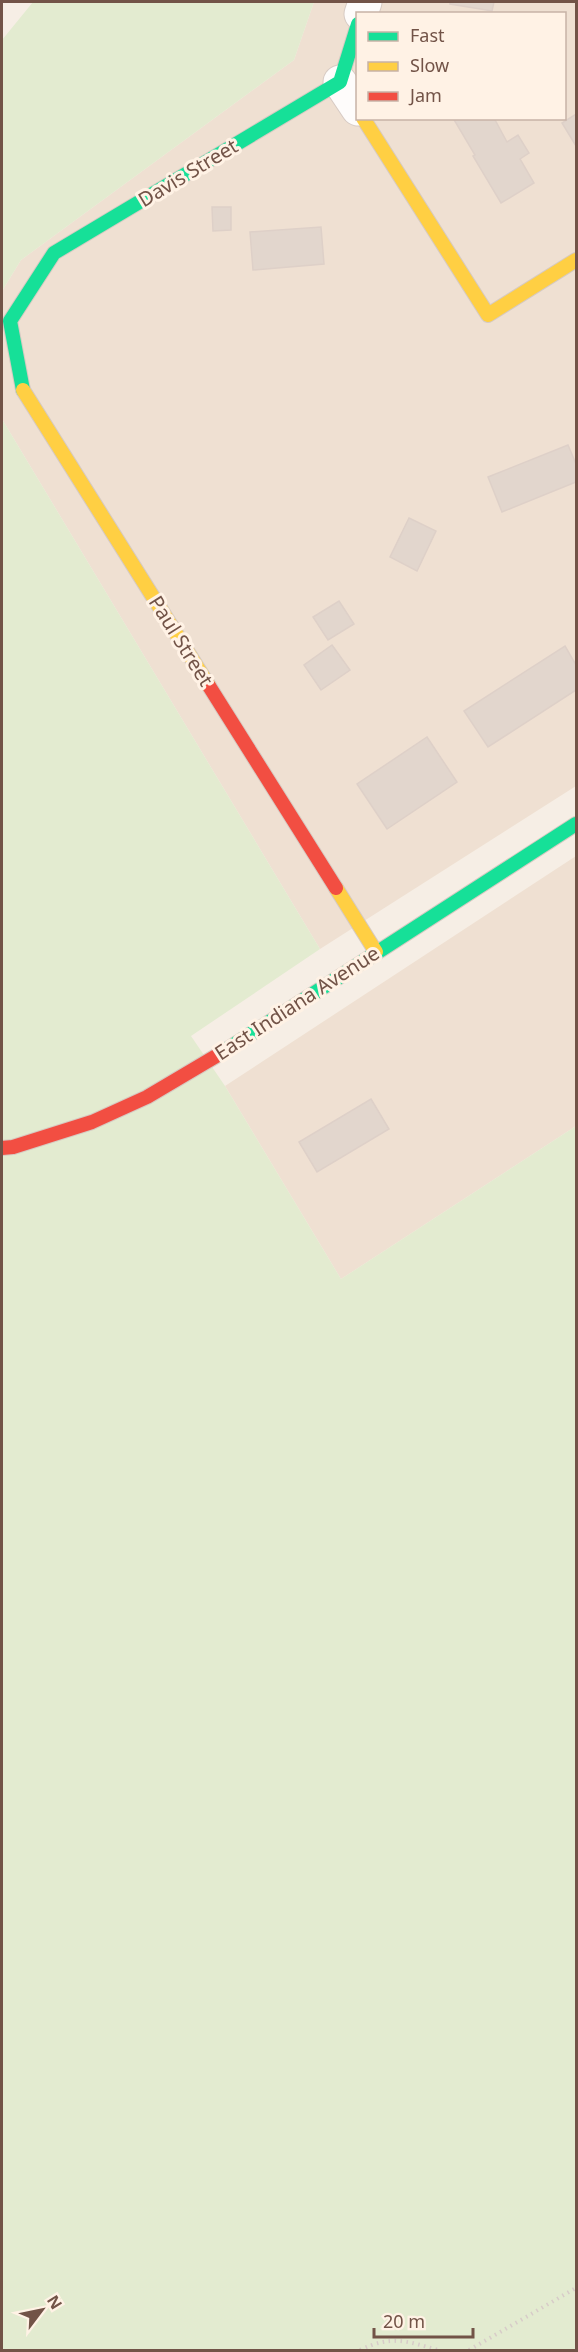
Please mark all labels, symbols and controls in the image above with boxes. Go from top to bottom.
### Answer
legend [356,12,566,120]
text: Fast [410,23,445,47]
text: Slow [410,53,449,77]
text: Jam [408,83,442,107]
street label: Davis Street [133,132,243,213]
street label: Paul Street [143,590,220,691]
street label: East Indiana Avenue [209,939,384,1066]
north arrow [12,2280,72,2340]
text: N [42,2291,67,2313]
scale bar [374,2301,473,2339]
text: 20 m [383,2309,425,2333]

